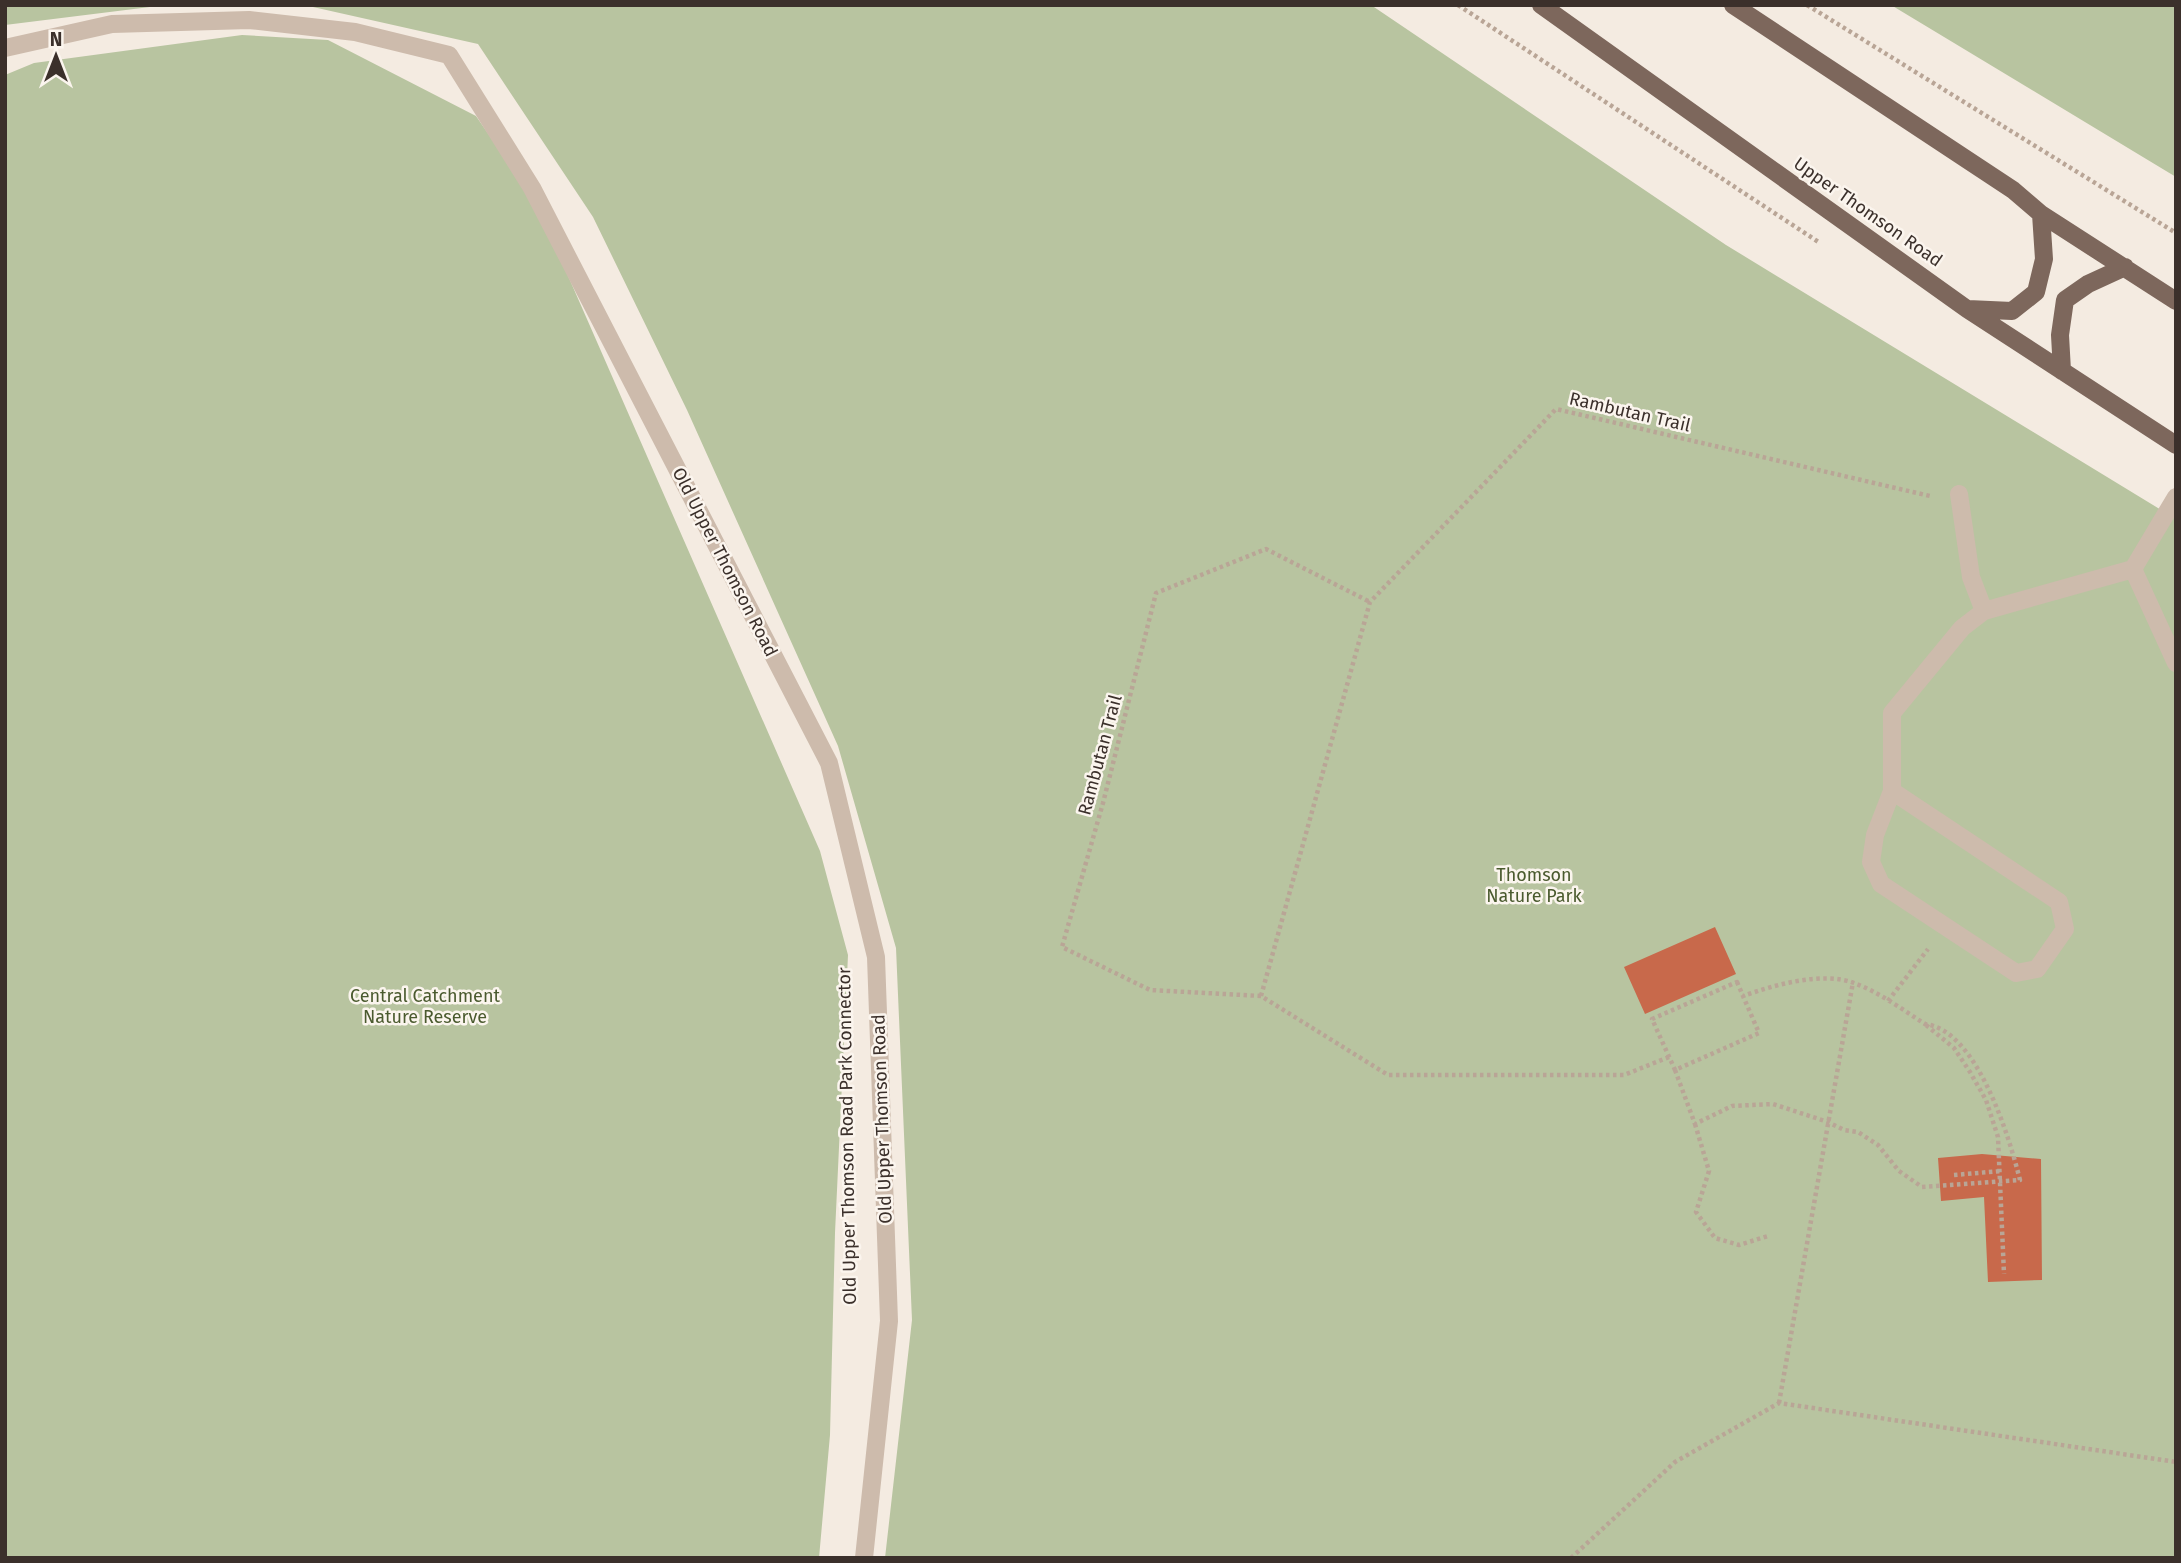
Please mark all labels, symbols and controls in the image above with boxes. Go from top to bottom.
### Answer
north arrow [21,21,91,91]
text: N [50,28,62,51]
street label: Upper Thomson Road [1789,152,1947,272]
street label: Rambutan Trail [1567,387,1693,437]
street label: Old Upper Thomson Road [668,464,782,660]
street label: Rambutan Trail [1073,692,1127,818]
park label: Thomson Nature Park [1486,864,1583,907]
street label: Old Upper Thomson Road Park Connector [833,967,861,1305]
park label: Central Catchment Nature Reserve [350,985,500,1028]
street label: Old Upper Thomson Road [867,1014,897,1224]

